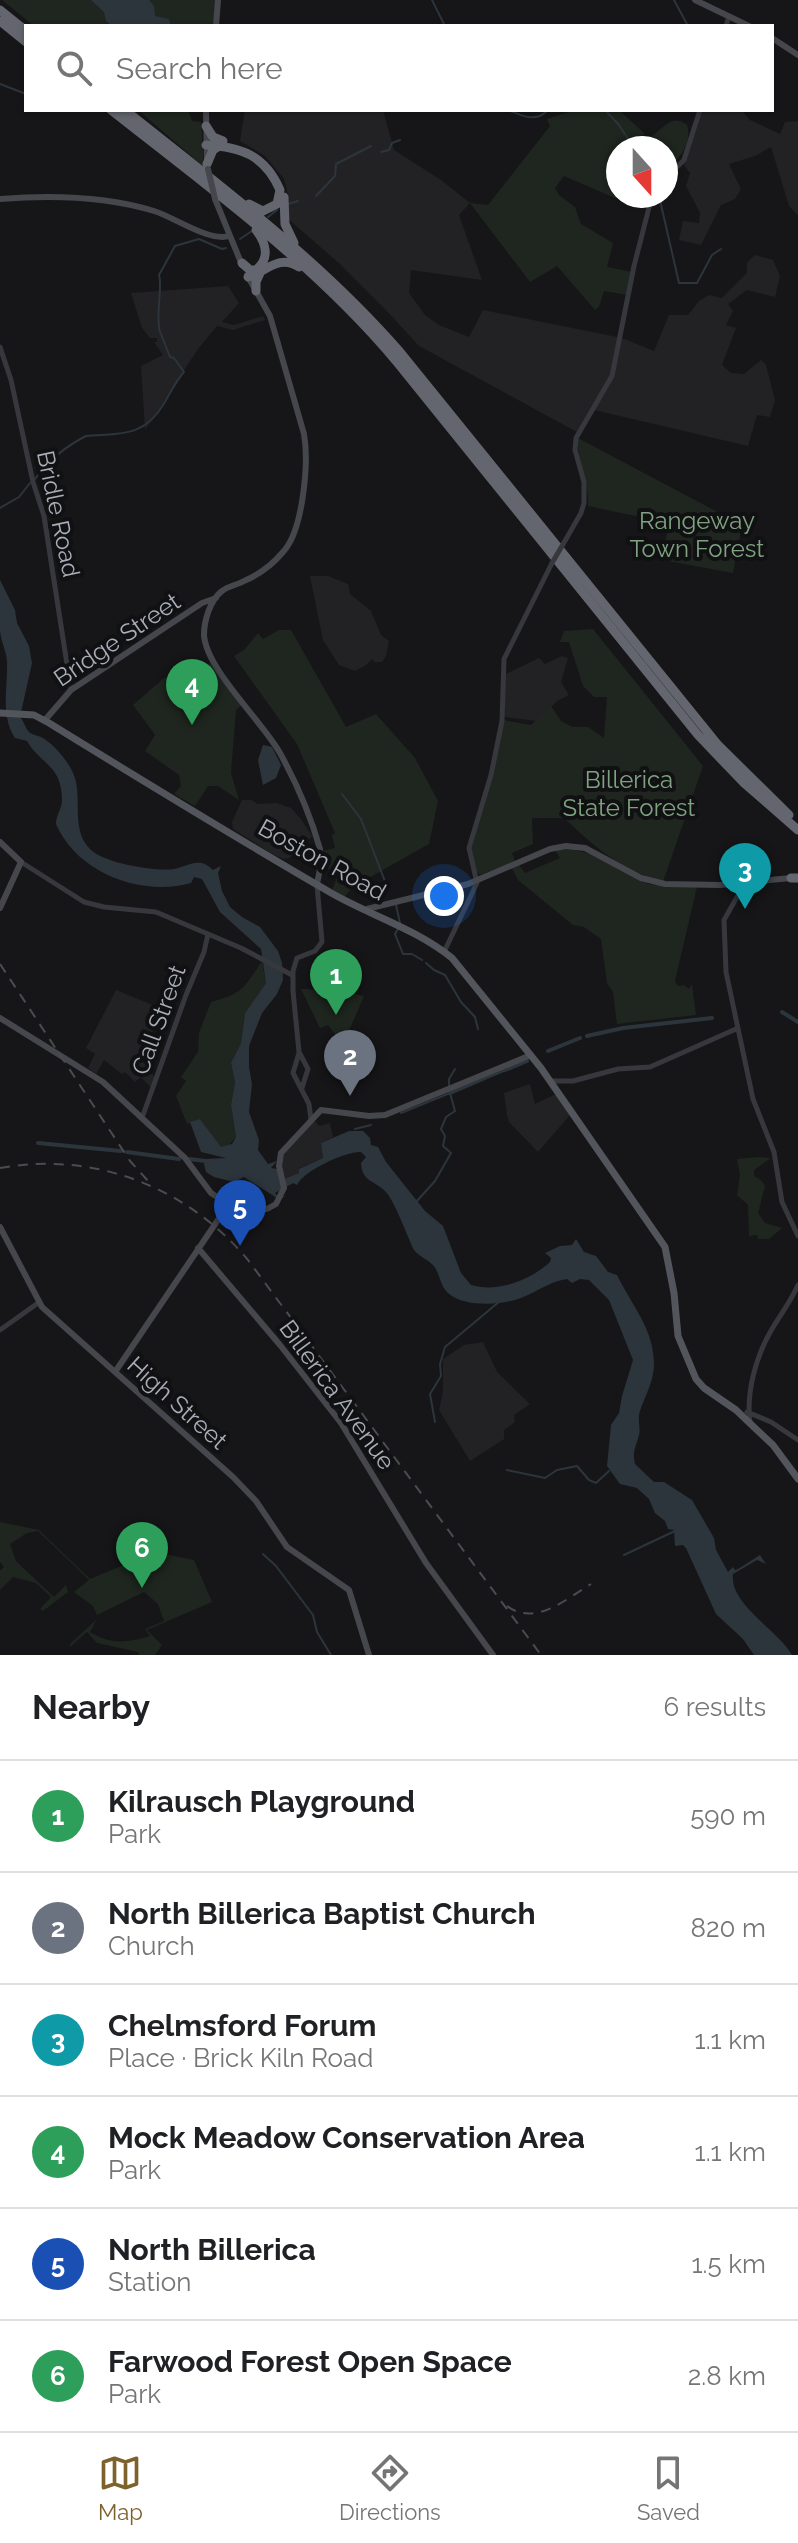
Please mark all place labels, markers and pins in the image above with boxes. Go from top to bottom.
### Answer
pin: 4 [166,659,218,725]
pin: 3 [719,843,771,909]
pin: 1 [310,949,362,1015]
pin: 2 [324,1030,376,1096]
pin: 5 [214,1180,266,1246]
pin: 6 [116,1522,168,1588]

